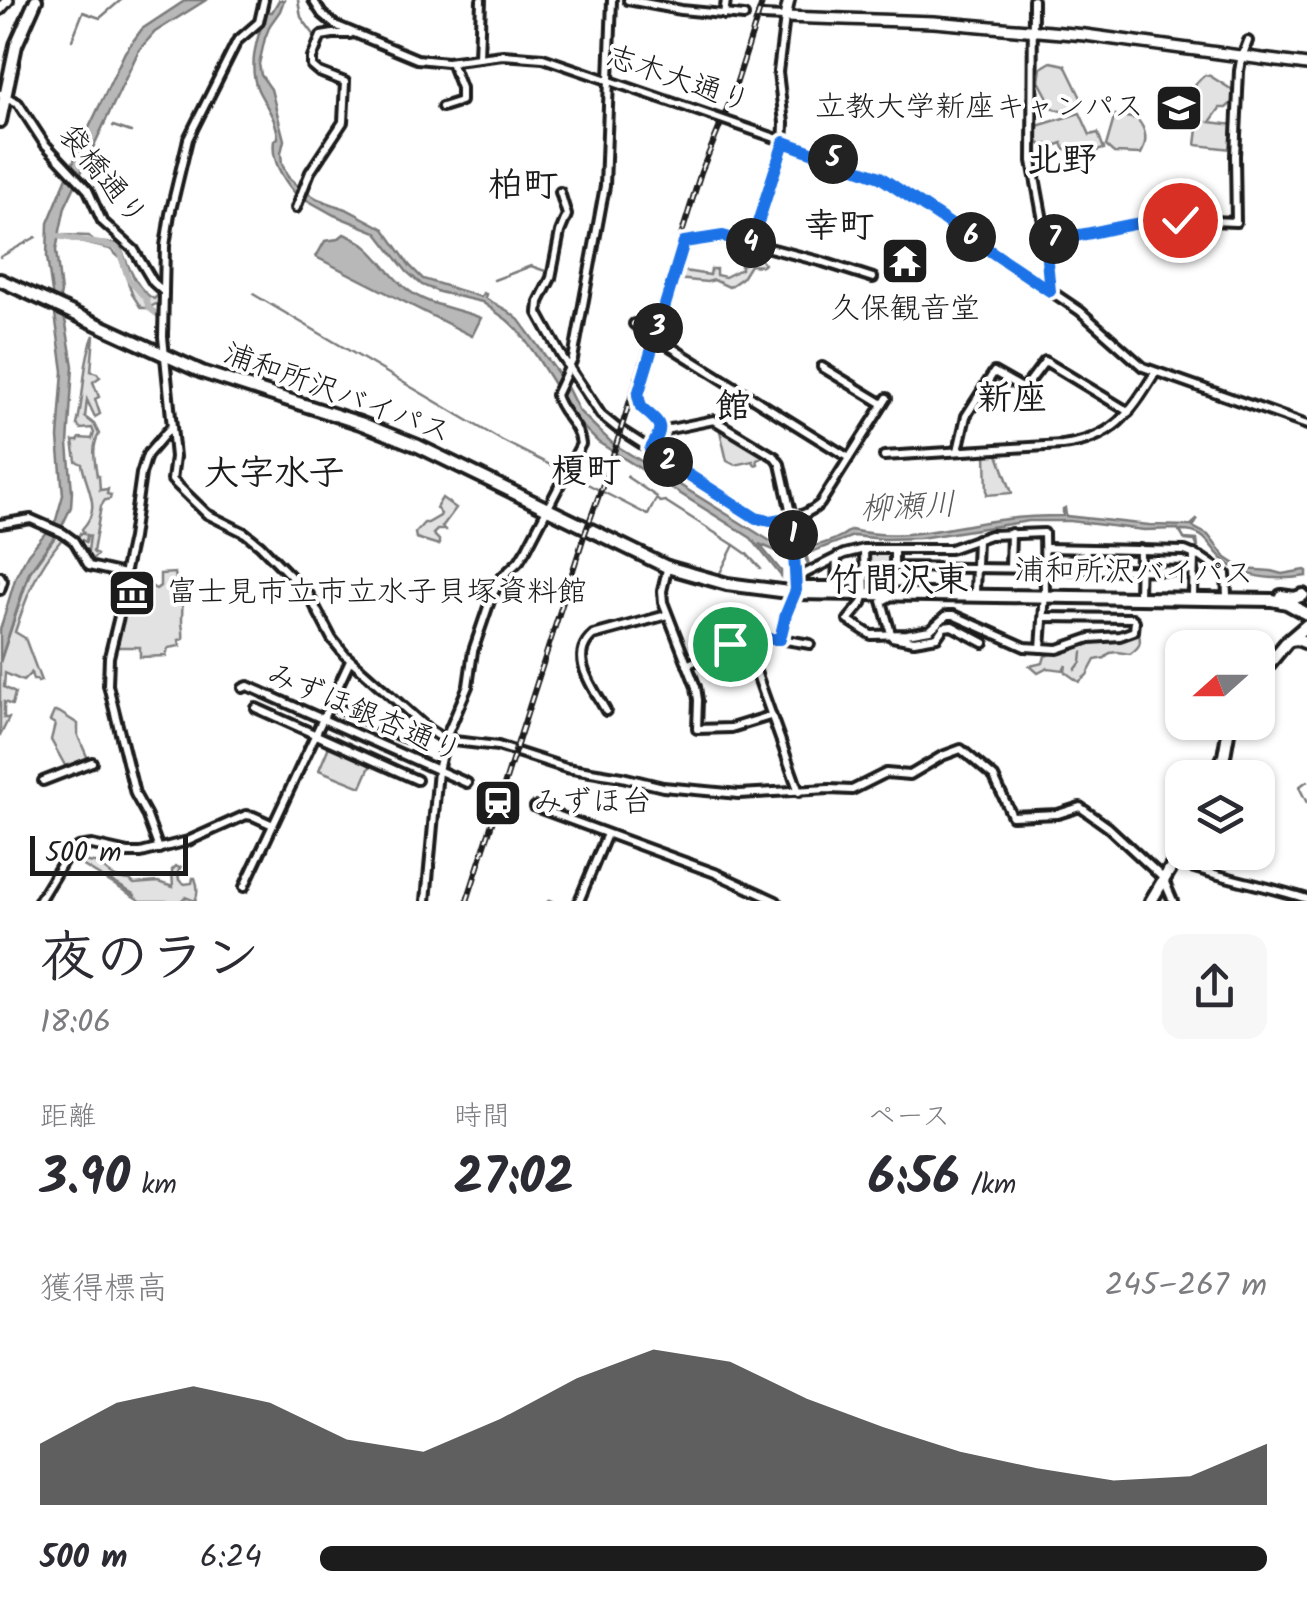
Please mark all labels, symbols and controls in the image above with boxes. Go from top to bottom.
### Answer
street label: 志木大通り [599,33,757,127]
school or university icon: 立教大学新座キャンパス [1153,82,1205,134]
place label: 立教大学新座キャンパス [815,84,1144,132]
street label: 袋橋通り [46,114,158,238]
pin: 5 [808,134,858,184]
district label: 北野 [1027,134,1097,190]
text: 5 [826,136,840,181]
district label: 柏町 [488,159,558,215]
pin [1138,178,1223,263]
icon: check [1153,193,1208,248]
district label: 幸町 [804,200,874,256]
pin: 6 [946,212,996,262]
text: 6 [963,214,979,259]
pin: 7 [1029,214,1079,264]
text: 7 [1047,216,1061,261]
pin: 4 [726,218,776,268]
text: 4 [743,220,759,265]
temple icon: 久保観音堂 [879,235,931,287]
place label: 久保観音堂 [830,286,980,334]
pin: 3 [633,303,683,353]
text: 3 [650,305,666,350]
street label: 浦和所沢バイパス [216,331,458,457]
district label: 新座 [977,372,1047,428]
district label: 館 [715,380,751,436]
pin: 2 [643,437,693,487]
text: 2 [660,439,676,484]
district label: 榎町 [551,445,621,501]
district label: 大字水子 [204,447,344,503]
water label: 柳瀬川 [859,480,957,536]
pin: 1 [768,510,818,560]
text: 1 [789,512,797,557]
street label: 浦和所沢バイパス [1014,547,1254,599]
district label: 竹間沢東 [829,554,969,610]
museum icon: 富士見市立市立水子貝塚資料館 [106,567,158,619]
place label: 富士見市立市立水子貝塚資料館 [167,569,587,617]
pin [688,602,773,687]
icon: arrive [703,617,758,672]
north arrow [1165,630,1275,740]
map controls [1165,630,1275,870]
street label: みずほ銀杏通り [259,651,469,777]
button: layers [1165,760,1275,870]
station icon: みずほ台 [472,777,524,829]
place label: みずほ台 [533,779,652,827]
scale bar [30,831,188,876]
text: 500 m [45,831,122,876]
text: 夜のラン [40,917,260,1004]
button: share [1162,934,1267,1039]
text: 18:06 [40,998,111,1049]
text: 距離 [40,1095,96,1140]
text: 時間 [454,1095,510,1140]
text: ペース [868,1095,950,1140]
text: 3.90 [40,1140,130,1220]
text: 27:02 [454,1140,574,1220]
text: 6:56 [868,1140,960,1220]
text: km [130,1163,177,1208]
text: /km [960,1163,1016,1208]
text: 245–267 m [1105,1261,1267,1312]
text: 獲得標高 [40,1264,168,1315]
text: 500 m [40,1533,128,1584]
text: 6:24 [200,1533,262,1584]

